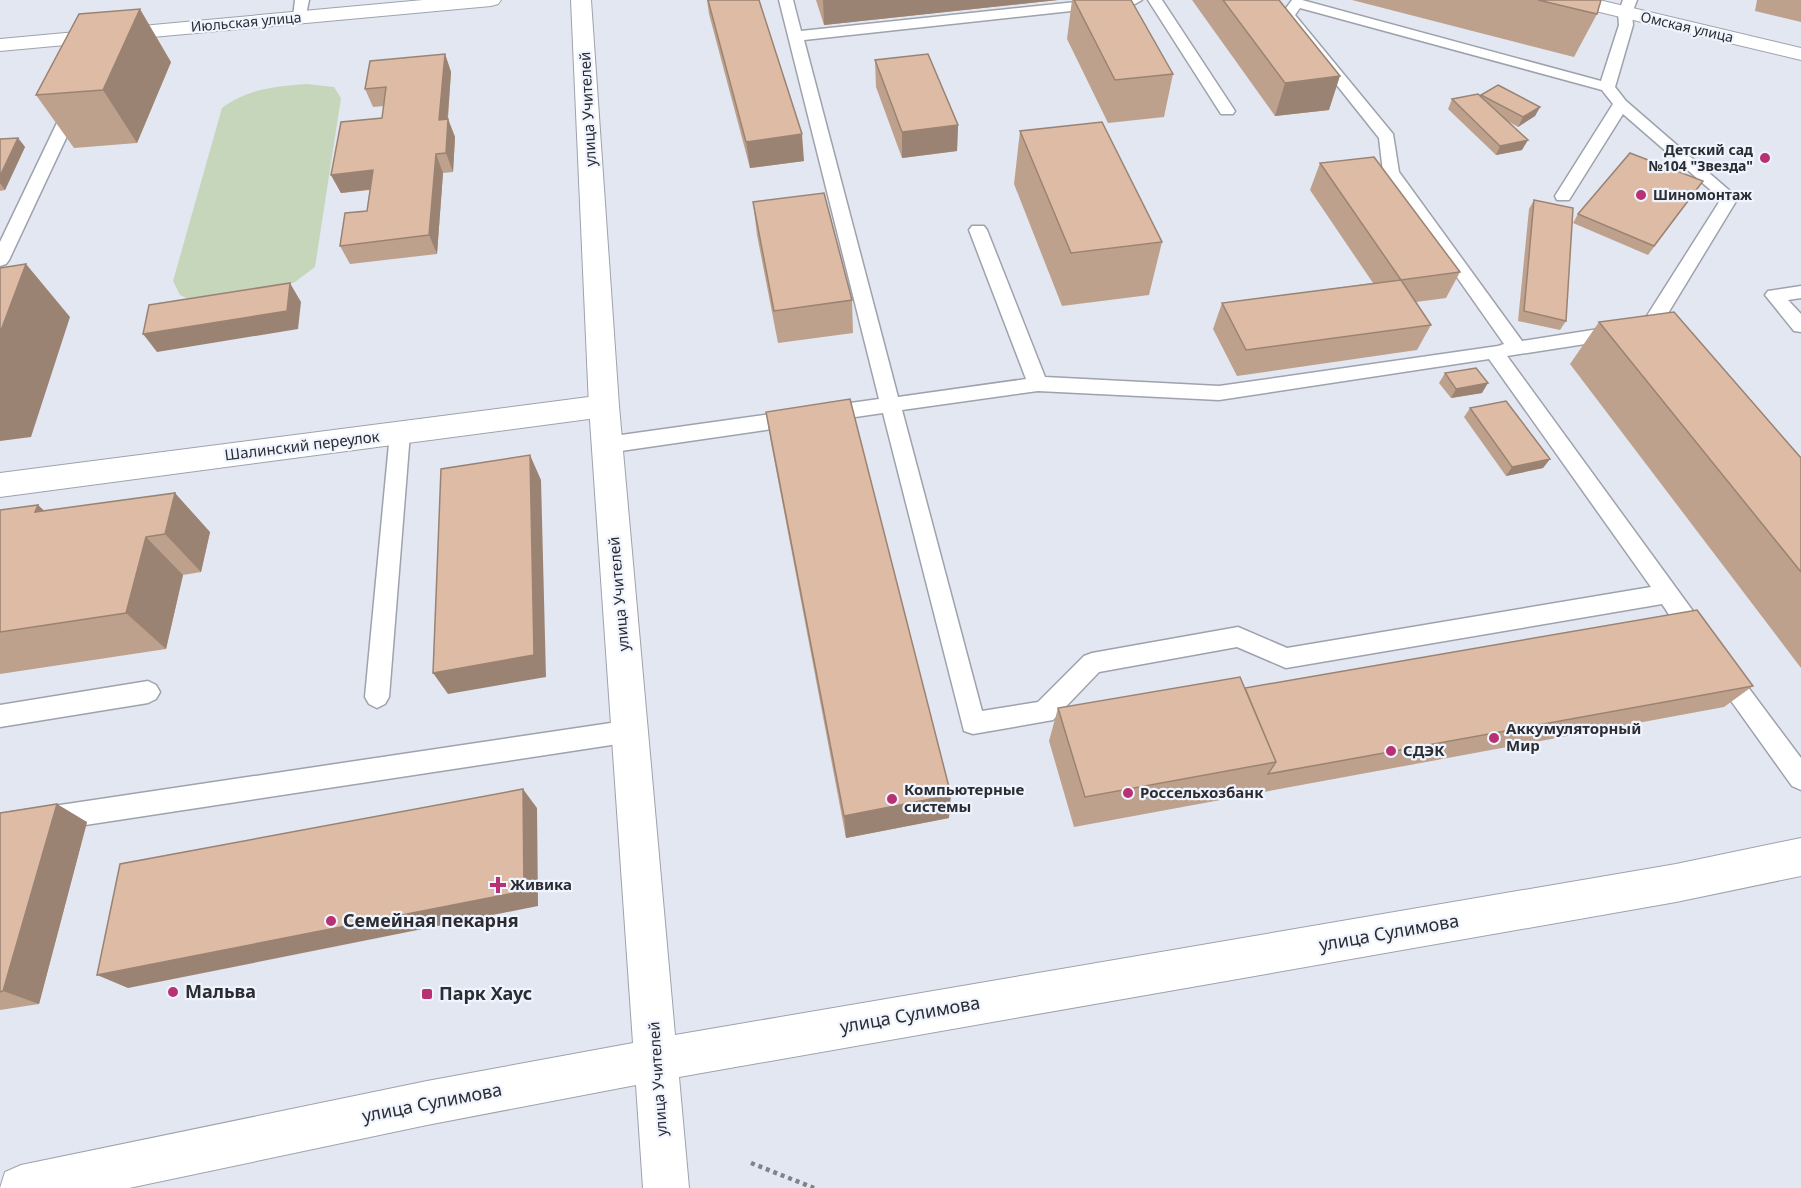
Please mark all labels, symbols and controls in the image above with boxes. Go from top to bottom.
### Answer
street label: Июльская улица [190,7,302,36]
street label: Омская улица [1639,7,1735,46]
street label: улица Учителей [574,51,600,167]
place label: Детский сад №104 "Звезда" [1648,140,1753,175]
marker: Детский сад №104 "Звезда" [1758,151,1772,165]
place label: Шиномонтаж [1653,185,1753,204]
marker: Шиномонтаж [1634,188,1648,202]
street label: Шалинский переулок [223,426,381,464]
street label: улица Учителей [603,536,633,652]
place label: Аккумуляторный Мир [1506,718,1641,755]
marker: Аккумуляторный Мир [1487,731,1501,745]
place label: СДЭК [1403,740,1445,760]
marker: СДЭК [1384,744,1398,758]
place label: Компьютерные системы [904,779,1025,816]
place label: Россельхозбанк [1140,782,1264,802]
marker: Россельхозбанк [1121,786,1135,800]
marker: Компьютерные системы [885,792,899,806]
place label: Живика [510,874,572,894]
marker: Живика [491,878,505,892]
place label: Семейная пекарня [343,908,519,932]
street label: улица Сулимова [1317,908,1461,956]
marker: Семейная пекарня [324,914,338,928]
place label: Мальва [185,979,256,1003]
place label: Парк Хаус [439,981,532,1005]
marker: Мальва [166,985,180,999]
marker: Парк Хаус [420,987,434,1001]
street label: улица Сулимова [838,990,982,1038]
street label: улица Учителей [643,1021,671,1137]
street label: улица Сулимова [360,1077,504,1127]

